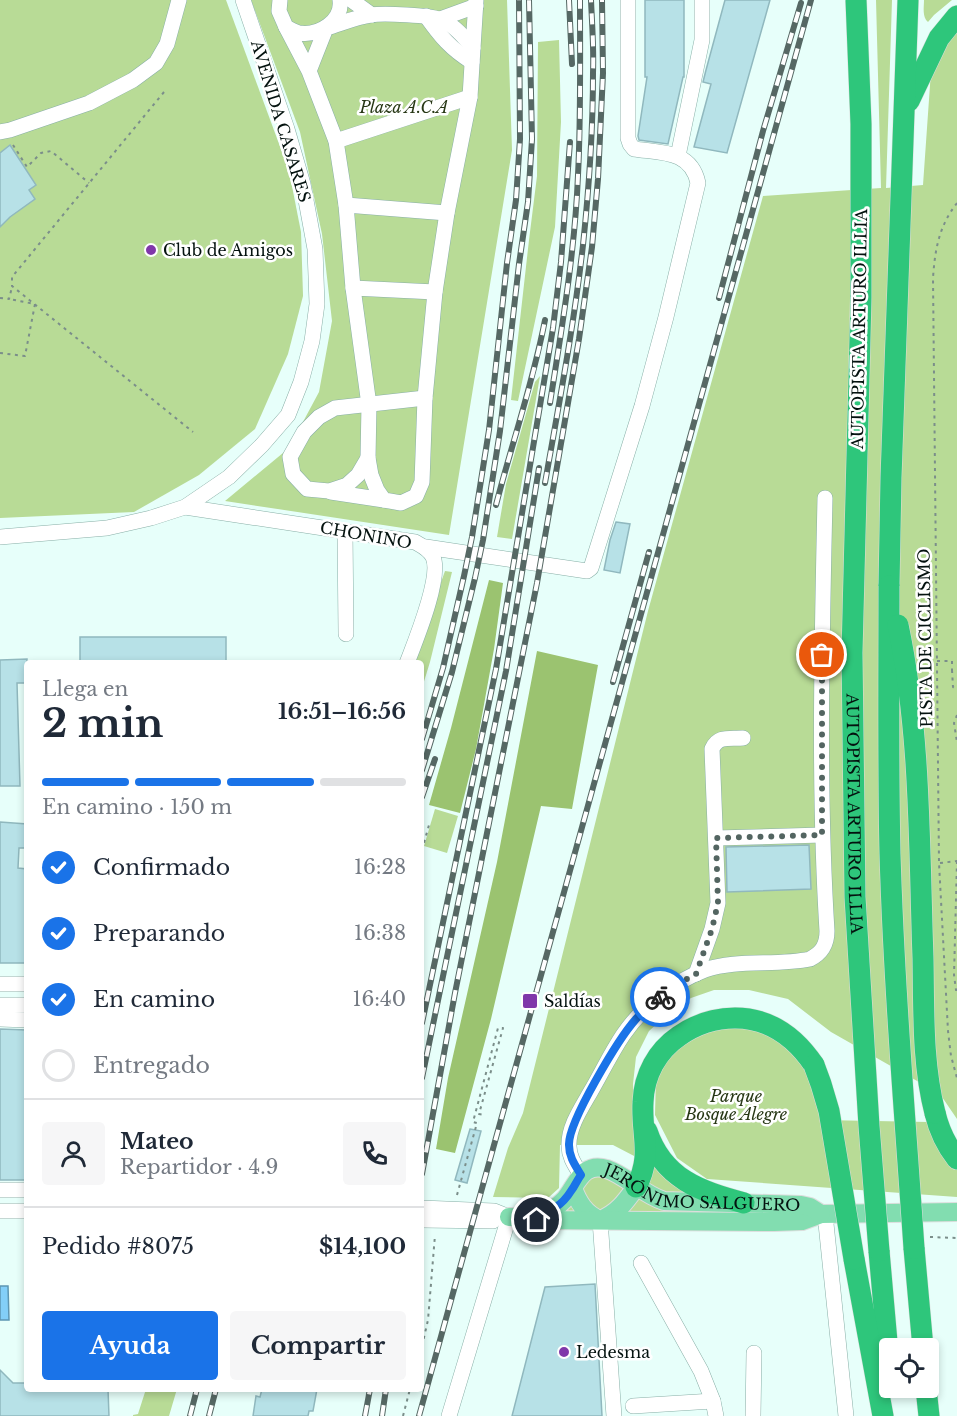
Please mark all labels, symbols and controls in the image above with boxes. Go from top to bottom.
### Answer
street label: AVENIDA CASARES [247,37,315,204]
park label: Plaza A.C.A [358,97,449,117]
street label: AUTOPISTA ARTURO ILLIA [847,208,871,450]
place label: Club de Amigos [163,240,293,260]
marker: Club de Amigos [144,243,158,257]
street label: CHONINO [319,517,413,553]
street label: PISTA DE CICLISMO [913,548,937,728]
pin [796,629,847,680]
icon: bag [805,638,838,671]
text: Llega en [42,677,128,701]
street label: AUTOPISTA ARTURO ILLIA [842,692,867,935]
text: 16:51–16:56 [278,698,406,725]
text: 2 min [42,699,163,748]
text: En camino · 150 m [42,795,232,819]
icon: check [42,851,75,884]
text: Confirmado [93,854,230,881]
text: 16:28 [354,855,406,879]
icon: check [42,917,75,950]
text: Preparando [93,920,225,947]
text: 16:38 [354,921,406,945]
courier [630,967,690,1027]
icon: bike [644,981,677,1014]
icon: check [42,983,75,1016]
text: En camino [93,986,215,1013]
text: 16:40 [353,987,406,1011]
place label: Saldías [544,991,601,1011]
marker: Saldías [521,992,539,1010]
text: Entregado [93,1052,210,1079]
park label: Parque Bosque Alegre [684,1086,788,1124]
button: person [42,1122,105,1185]
button: phone [343,1122,406,1185]
text: Mateo [120,1128,194,1155]
text: Repartidor · 4.9 [120,1155,278,1179]
street label: JERÓNIMO SALGUERO [600,1158,801,1215]
pin [511,1194,562,1245]
icon: home [520,1203,553,1236]
text: Pedido #8075 [42,1233,194,1260]
text: $14,100 [319,1233,406,1260]
button: Ayuda [42,1311,218,1380]
button: Compartir [230,1311,406,1380]
map controls [879,1338,939,1398]
button: locate [879,1338,939,1398]
place label: Ledesma [576,1342,650,1362]
marker: Ledesma [557,1345,571,1359]

